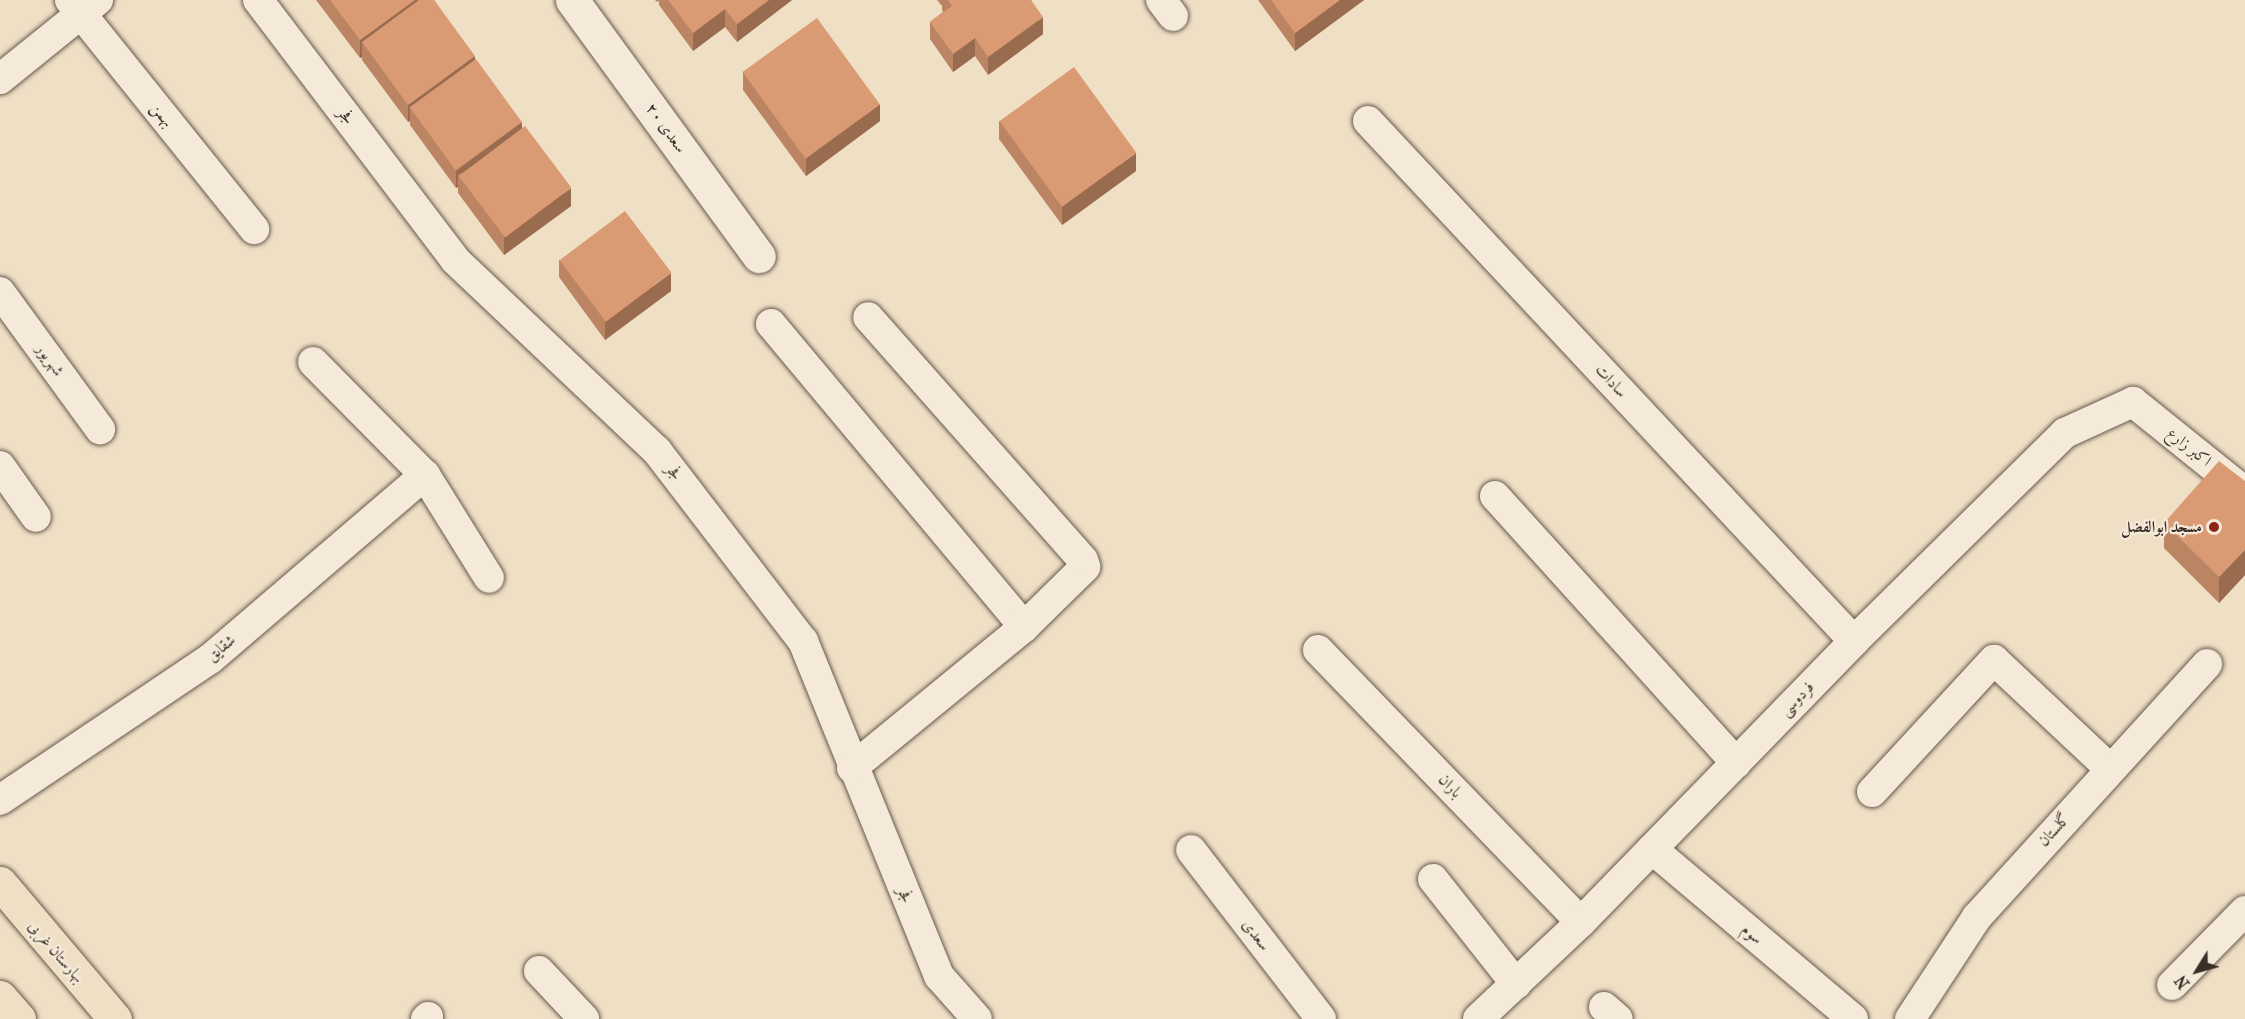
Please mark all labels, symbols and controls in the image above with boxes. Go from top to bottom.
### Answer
street label: بهمن [146,99,178,131]
street label: سعدی ۲۰ [642,99,690,157]
street label: فجر [334,104,358,128]
street label: شهریور [32,340,68,380]
street label: سادات [1591,360,1631,402]
street label: اکبر زارع [2163,423,2215,471]
street label: فجر [662,460,686,484]
place label: مسجد ابوالفضل [2121,517,2202,537]
marker: مسجد ابوالفضل [2207,520,2221,534]
street label: شقایق [203,631,239,665]
street label: فردوسی [1776,678,1818,720]
street label: باران [1434,770,1466,802]
street label: گلستان [2034,809,2074,851]
street label: فجر [893,884,917,906]
street label: سعدی [1238,915,1274,955]
street label: بهارستان غربی [24,917,88,987]
street label: سوم [1737,920,1767,948]
north arrow [2167,941,2227,1001]
text: N [2171,972,2193,993]

